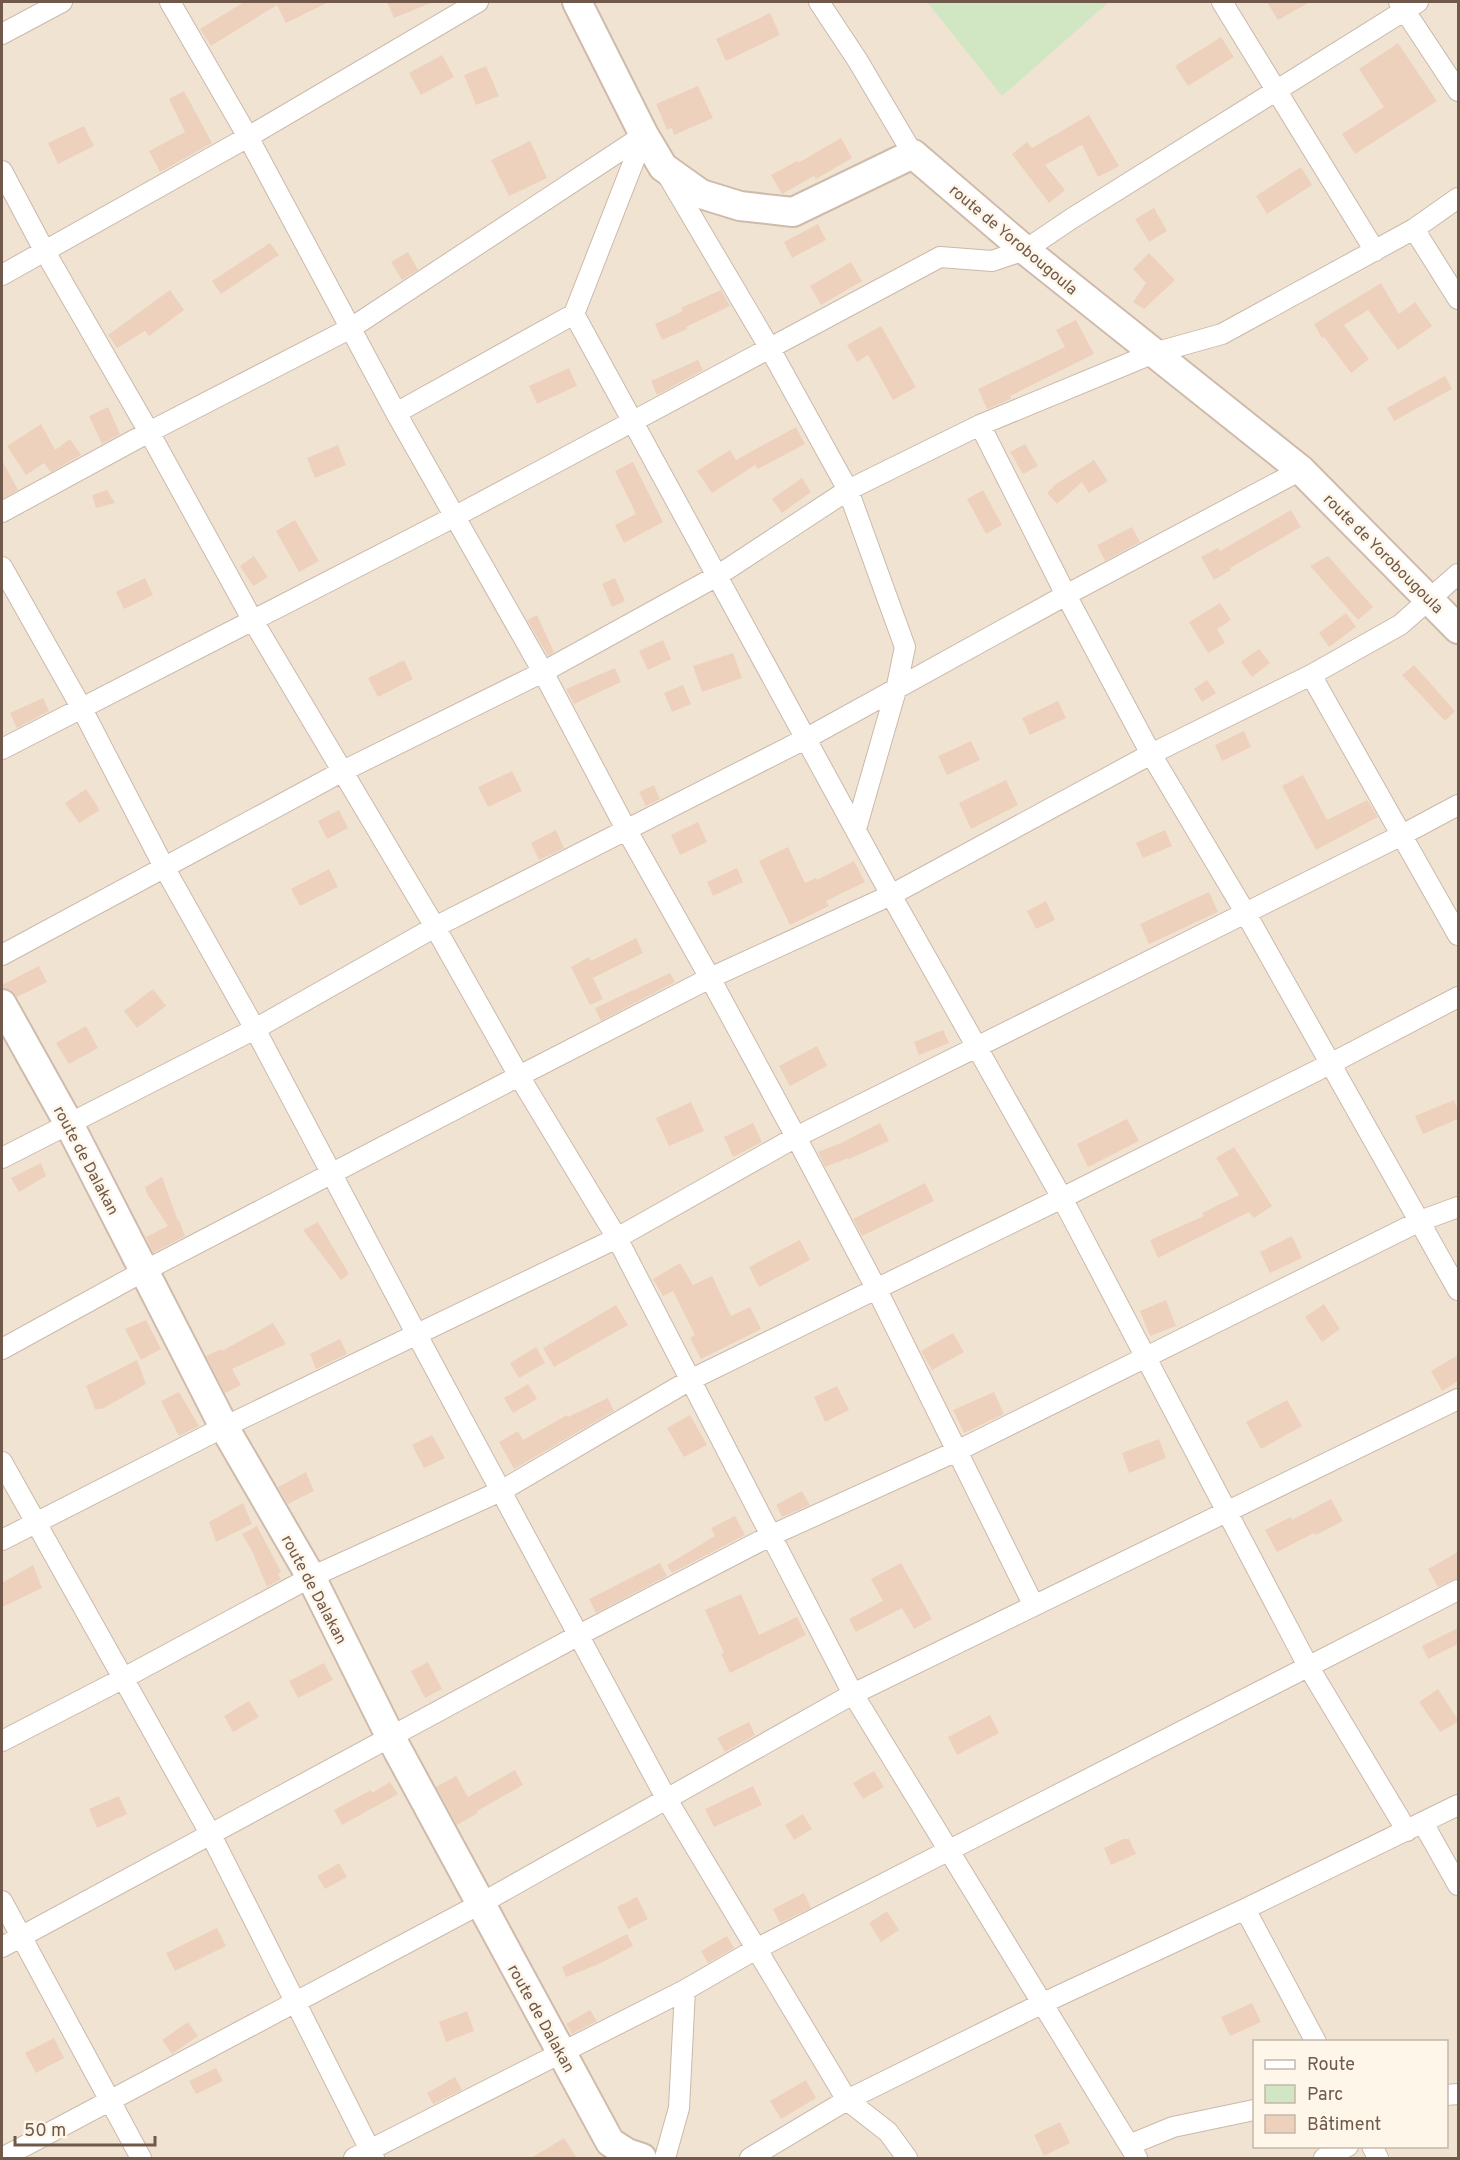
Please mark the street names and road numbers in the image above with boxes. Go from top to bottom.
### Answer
street label: route de Yorobougoula [944,181,1081,300]
street label: route de Yorobougoula [1318,490,1447,619]
street label: route de Dalakan [48,1103,122,1219]
street label: route de Dalakan [276,1532,350,1648]
street label: route de Dalakan [502,1961,578,2077]

